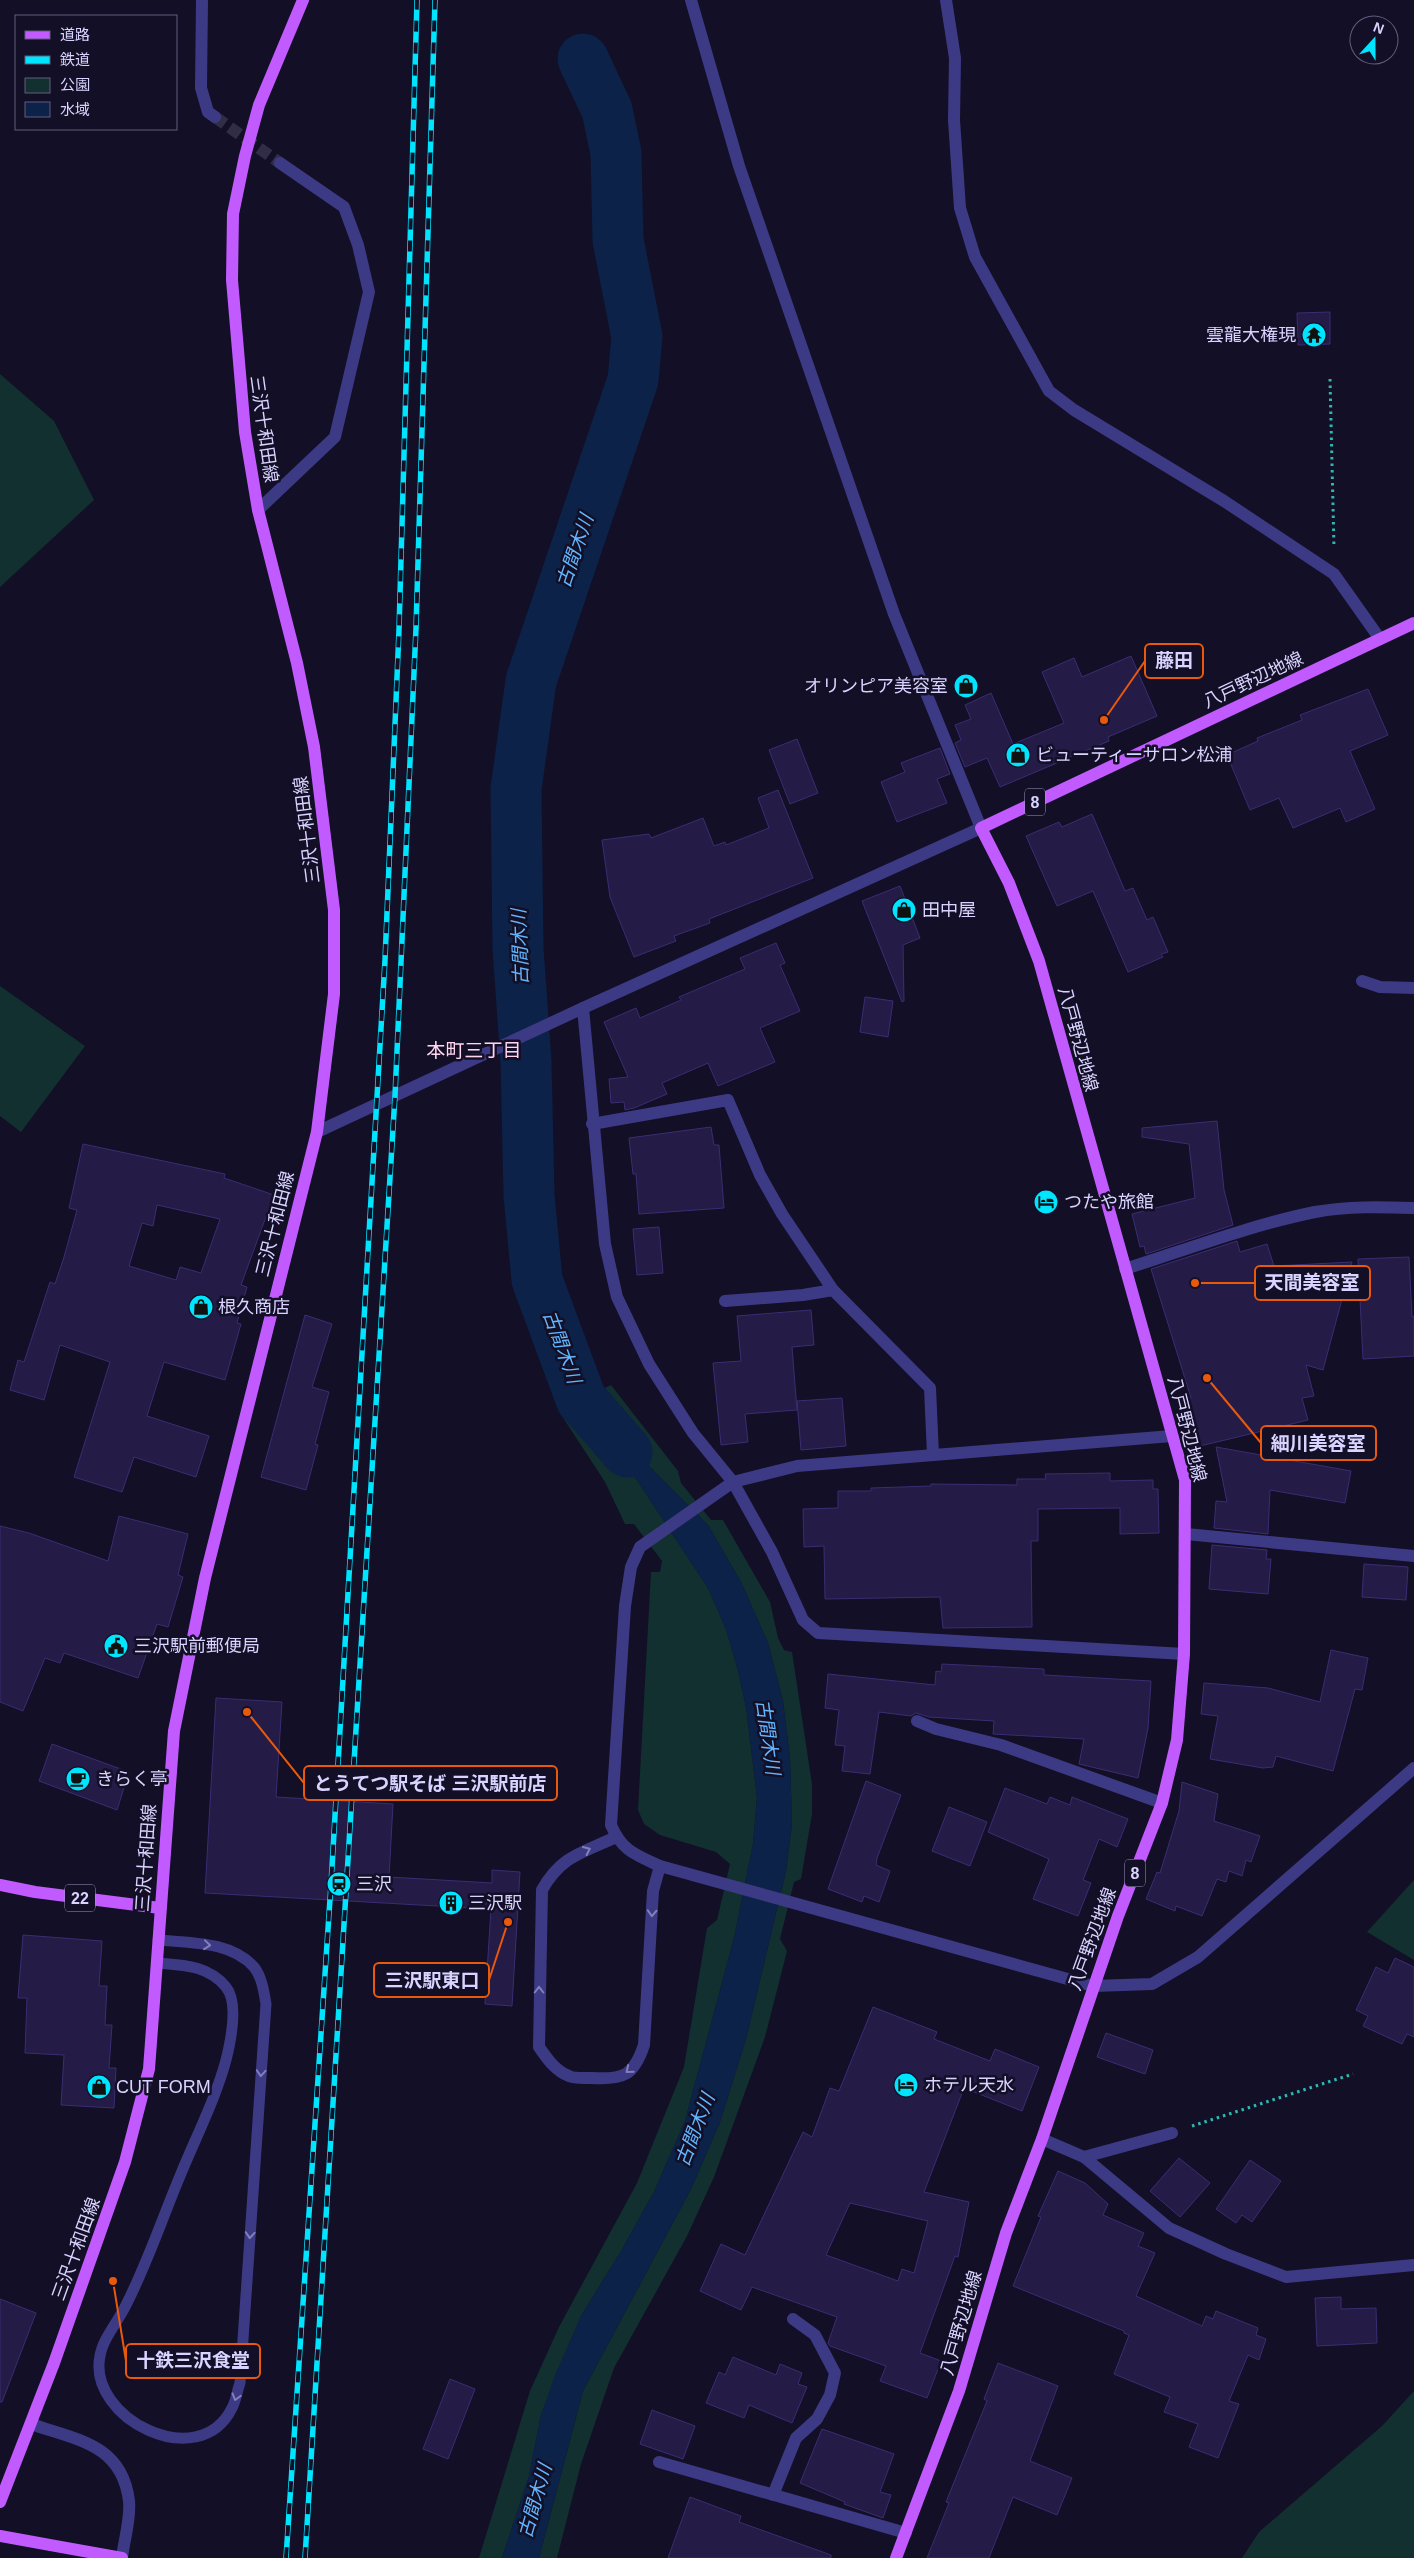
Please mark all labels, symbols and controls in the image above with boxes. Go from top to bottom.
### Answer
legend [15,15,178,130]
north arrow [1349,15,1399,65]
text: N [1371,19,1386,37]
text: 道路 [60,26,90,43]
text: 鉄道 [60,51,90,68]
text: 公園 [60,76,90,93]
text: 水域 [60,101,90,118]
temple icon: 雲龍大権現 [1301,322,1327,348]
place label: 雲龍大権現 [1206,325,1296,345]
street label: 三沢十和田線 [247,374,281,484]
water label: 古間木川 [553,510,598,590]
callout: 藤田 [1145,644,1203,678]
street label: 八戸野辺地線 [1200,648,1306,712]
text: 藤田 [1155,650,1193,671]
shop icon: オリンピア美容室 [953,673,979,699]
place label: オリンピア美容室 [804,676,948,696]
shop icon: ビューティーサロン松浦 [1005,742,1031,768]
place label: ビューティーサロン松浦 [1036,745,1233,765]
street label: 三沢十和田線 [290,775,324,885]
road number: 8 [1025,789,1045,816]
shop icon: 田中屋 [891,897,917,923]
place label: 田中屋 [922,900,976,920]
water label: 古間木川 [508,907,532,985]
street label: 八戸野辺地線 [1054,984,1102,1094]
district label: 本町三丁目 [426,1040,522,1061]
street label: 三沢十和田線 [252,1169,298,1279]
hotel icon: つたや旅館 [1033,1189,1059,1215]
place label: つたや旅館 [1064,1192,1154,1212]
callout: 天間美容室 [1255,1266,1370,1300]
text: 天間美容室 [1264,1272,1360,1293]
shop icon: 根久商店 [188,1294,214,1320]
place label: 根久商店 [218,1297,290,1317]
water label: 古間木川 [539,1308,586,1388]
street label: 八戸野辺地線 [1164,1374,1210,1484]
callout: 細川美容室 [1261,1426,1376,1460]
text: 細川美容室 [1270,1433,1366,1454]
public building icon: 三沢駅前郵便局 [103,1633,129,1659]
place label: 三沢駅前郵便局 [134,1636,260,1656]
water label: 古間木川 [752,1698,784,1778]
cafe icon: きらく亭 [65,1766,91,1792]
callout: とうてつ駅そば 三沢駅前店 [304,1766,557,1800]
place label: きらく亭 [96,1769,168,1789]
text: とうてつ駅そば 三沢駅前店 [314,1773,546,1794]
street label: 三沢十和田線 [132,1803,160,1913]
one-way arrow [582,1846,591,1857]
road number: 8 [1125,1860,1145,1886]
station icon: 三沢 [326,1871,352,1897]
place label: 三沢 [356,1874,392,1894]
road number: 22 [65,1885,95,1912]
street label: 八戸野辺地線 [1064,1885,1120,1993]
building icon: 三沢駅 [438,1890,464,1916]
place label: 三沢駅 [468,1893,522,1913]
one-way arrow [646,1909,657,1917]
one-way arrow [203,1939,211,1950]
callout: 三沢駅東口 [374,1963,489,1997]
text: 三沢駅東口 [384,1970,480,1991]
one-way arrow [534,1986,544,1994]
one-way arrow [626,2065,635,2074]
one-way arrow [256,2070,267,2078]
hotel icon: ホテル天水 [893,2072,919,2098]
shop icon: CUT FORM [86,2074,112,2100]
place label: ホテル天水 [924,2075,1014,2095]
place label: CUT FORM [116,2077,211,2097]
water label: 古間木川 [672,2089,719,2169]
street label: 三沢十和田線 [48,2195,104,2303]
one-way arrow [245,2232,256,2240]
street label: 八戸野辺地線 [937,2268,985,2378]
callout: 十鉄三沢食堂 [126,2344,260,2378]
text: 十鉄三沢食堂 [136,2350,250,2371]
one-way arrow [231,2392,241,2401]
water label: 古間木川 [514,2460,556,2540]

